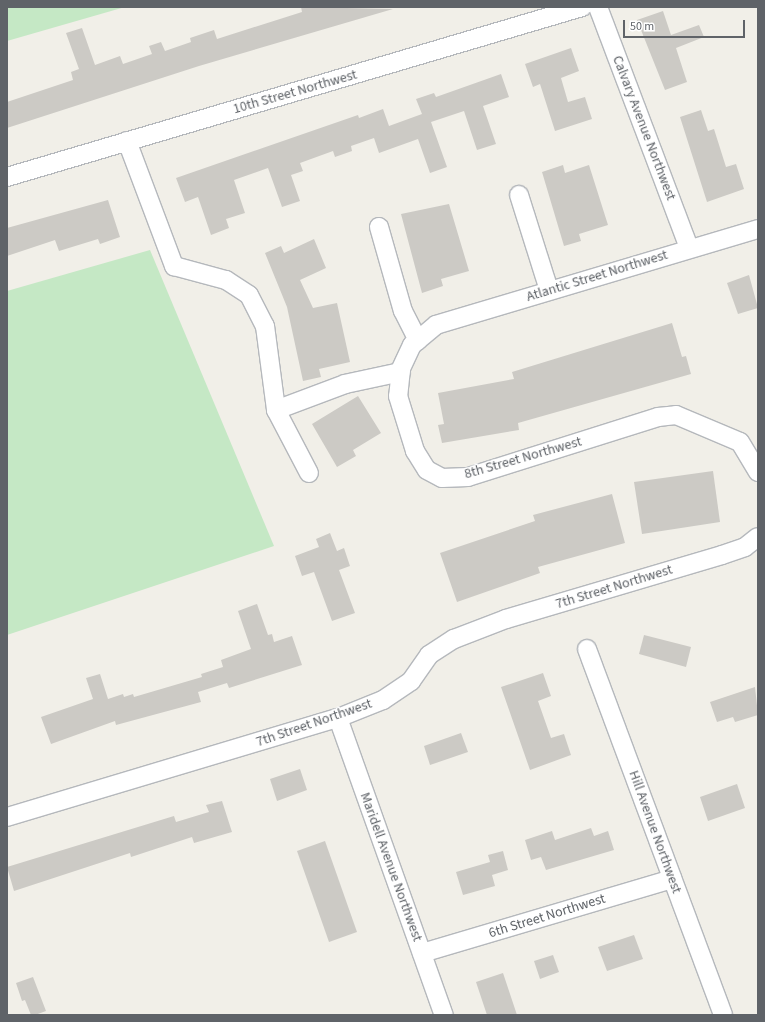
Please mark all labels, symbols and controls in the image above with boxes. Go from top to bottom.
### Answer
scale bar [625,12,747,38]
text: 50 m [630,18,654,35]
street label: Calvary Avenue Northwest [609,53,679,203]
street label: 10th Street Northwest [231,66,359,118]
street label: Atlantic Street Northwest [524,247,670,305]
street label: 8th Street Northwest [462,433,584,483]
street label: 7th Street Northwest [554,561,674,613]
street label: 7th Street Northwest [254,695,374,751]
street label: Hill Avenue Northwest [625,768,685,896]
street label: Maridell Avenue Northwest [356,790,426,944]
street label: 6th Street Northwest [487,890,607,942]

